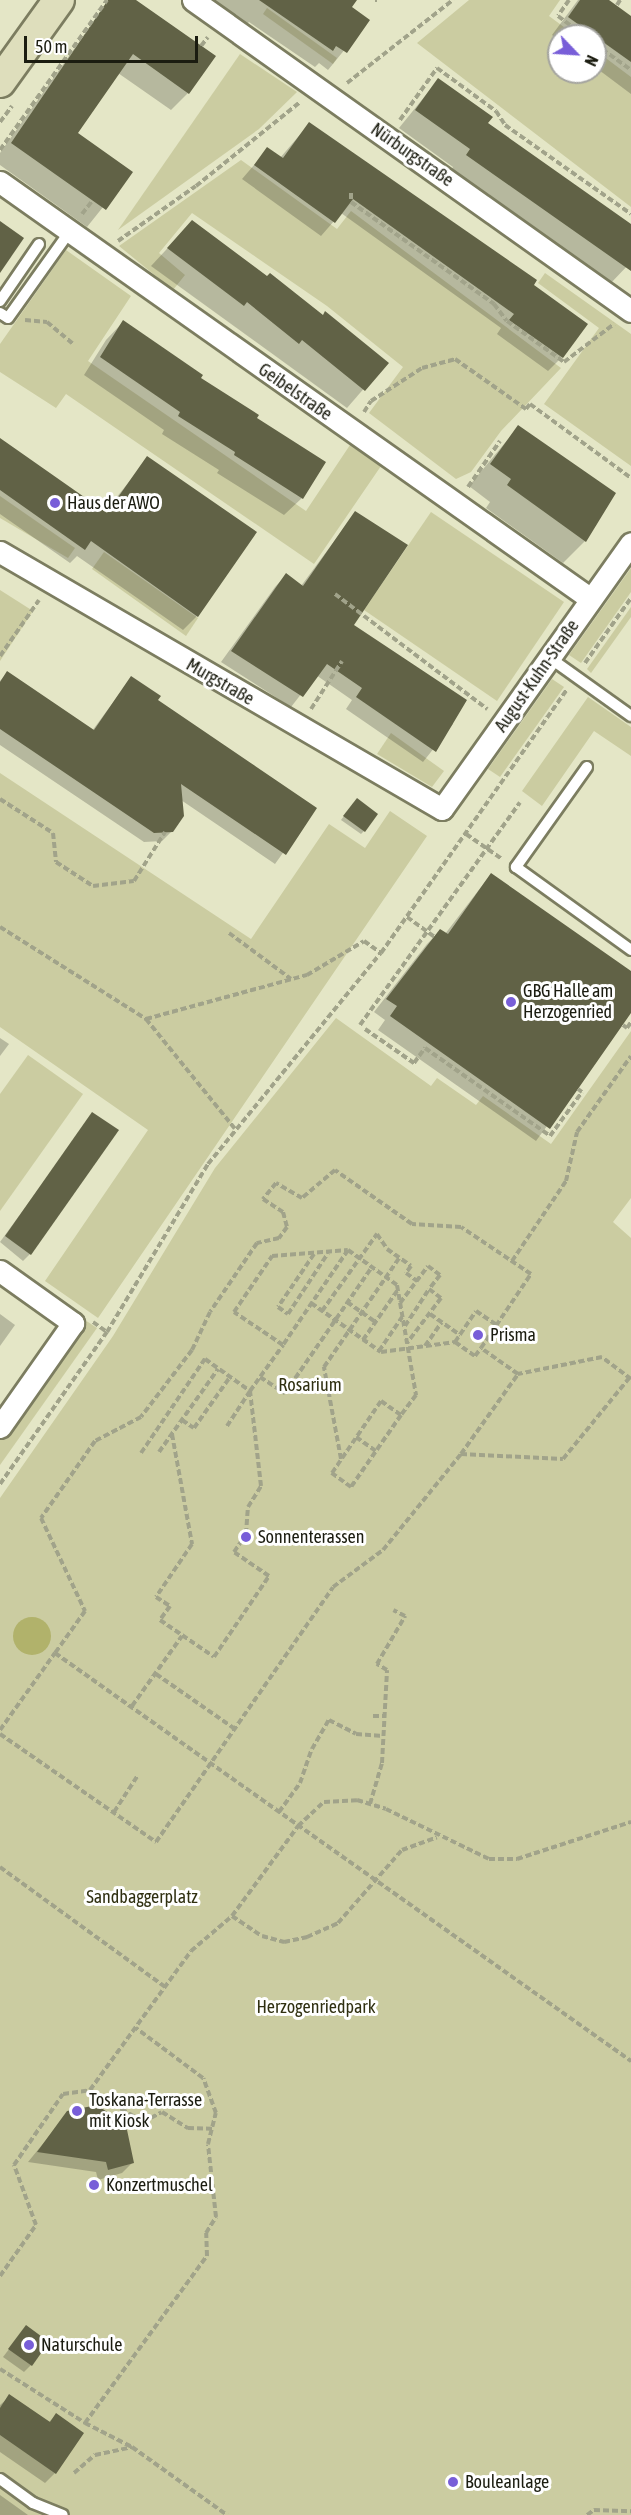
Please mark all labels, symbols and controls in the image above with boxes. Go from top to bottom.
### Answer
scale bar [27,24,201,62]
north arrow [547,24,607,84]
text: 50 m [35,36,67,57]
text: N [581,53,602,69]
street label: Nürburgstraße [367,119,457,191]
street label: Geibelstraße [254,359,336,425]
place label: Haus der AWO [67,492,160,514]
marker: Haus der AWO [48,496,62,510]
street label: August-Kuhn-Straße [490,616,584,736]
street label: Murgstraße [182,654,258,710]
place label: GBG Halle am Herzogenried [523,981,613,1024]
marker: GBG Halle am Herzogenried [504,995,518,1009]
place label: Prisma [490,1324,536,1346]
marker: Prisma [471,1328,485,1342]
park label: Rosarium [278,1374,342,1396]
place label: Sonnenterassen [258,1526,364,1548]
marker: Sonnenterassen [239,1530,253,1544]
park label: Sandbaggerplatz [86,1886,198,1908]
park label: Herzogenriedpark [256,1996,376,2018]
place label: Toskana-Terrasse mit Kiosk [89,2090,202,2132]
marker: Toskana-Terrasse mit Kiosk [70,2104,84,2118]
place label: Konzertmuschel [106,2174,213,2196]
marker: Konzertmuschel [87,2178,101,2192]
place label: Naturschule [41,2334,122,2356]
marker: Naturschule [22,2338,36,2352]
place label: Bouleanlage [465,2471,549,2493]
marker: Bouleanlage [446,2475,460,2489]

